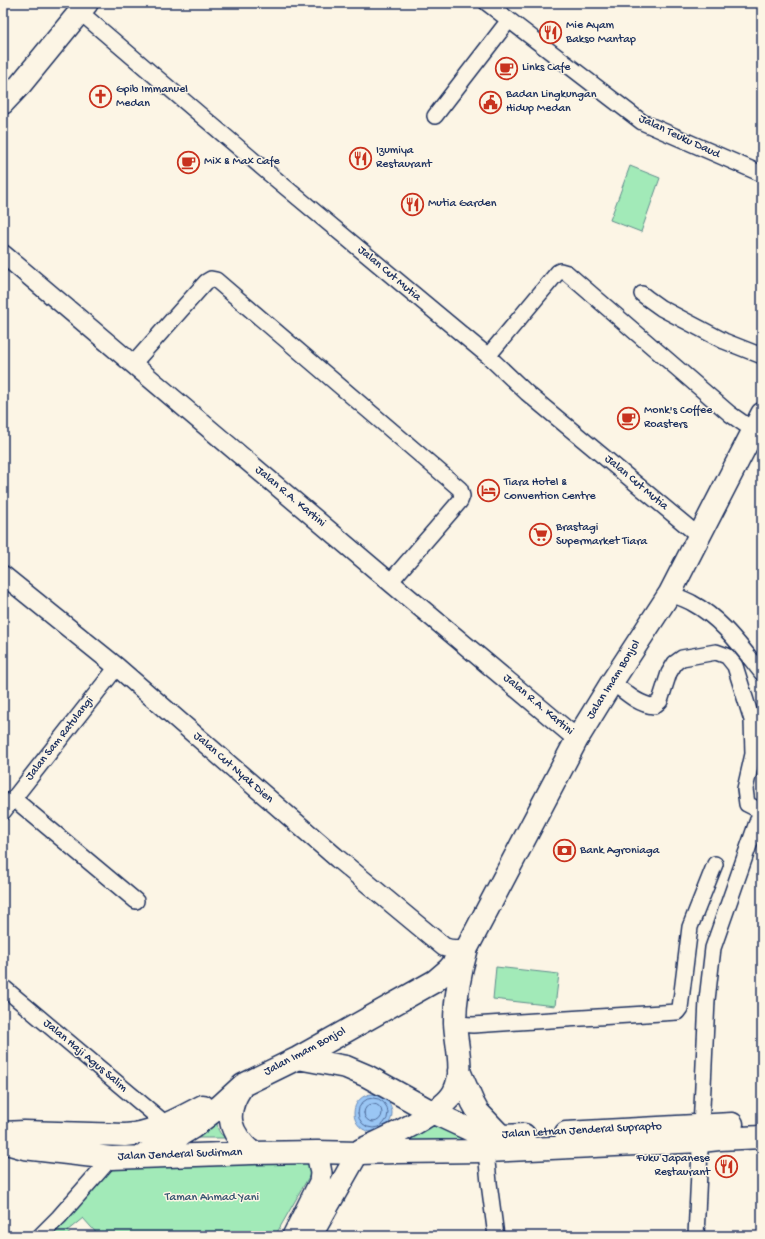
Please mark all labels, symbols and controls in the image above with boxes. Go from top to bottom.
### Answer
place label: Mie Ayam Bakso Mantap [565,19,636,47]
restaurant icon: Mie Ayam Bakso Mantap [538,20,564,46]
cafe icon: Links Cafe [494,55,520,81]
place label: Links Cafe [522,61,571,75]
place label: Gpib Immanuel Medan [116,83,188,111]
church icon: Gpib Immanuel Medan [87,84,113,110]
place label: Badan Lingkungan Hidup Medan [505,88,597,116]
public building icon: Badan Lingkungan Hidup Medan [477,89,503,115]
street label: Jalan Teuku Daud [636,112,723,162]
place label: Izumiya Restaurant [376,144,433,172]
restaurant icon: Izumiya Restaurant [347,145,373,171]
cafe icon: Mix & Max Cafe [176,149,202,175]
place label: Mix & Max Cafe [204,155,280,169]
restaurant icon: Mutia Garden [399,191,425,217]
place label: Mutia Garden [428,197,497,211]
street label: Jalan Cut Mutia [354,243,424,305]
place label: Monk's Coffee Roasters [644,404,713,432]
cafe icon: Monk's Coffee Roasters [615,405,641,431]
street label: Jalan Cut Mutia [601,452,671,514]
street label: Jalan R.A. Kartini [252,463,328,531]
place label: Tiara Hotel & Convention Centre [503,476,596,504]
hotel icon: Tiara Hotel & Convention Centre [475,477,501,503]
place label: Brastagi Supermarket Tiara [555,521,647,549]
supermarket icon: Brastagi Supermarket Tiara [527,522,553,548]
street label: Jalan Imam Bonjol [584,638,644,722]
street label: Jalan R.A. Kartini [500,671,576,739]
street label: Jalan Sam Ratulangi [23,694,97,784]
street label: Jalan Cut Nyak Dien [190,729,276,807]
bank icon: Bank Agroniaga [552,838,578,864]
place label: Bank Agroniaga [579,844,660,858]
street label: Jalan Haji Agus Salim [40,1017,131,1096]
street label: Jalan Imam Bonjol [262,1024,349,1079]
street label: Jalan Letnan Jenderal Suprapto [502,1120,662,1142]
street label: Jalan Jenderal Sudirman [117,1146,243,1164]
place label: Fuku Japanese Restaurant [635,1152,711,1180]
restaurant icon: Fuku Japanese Restaurant [713,1153,739,1179]
park label: Taman Ahmad Yani [164,1191,259,1205]

